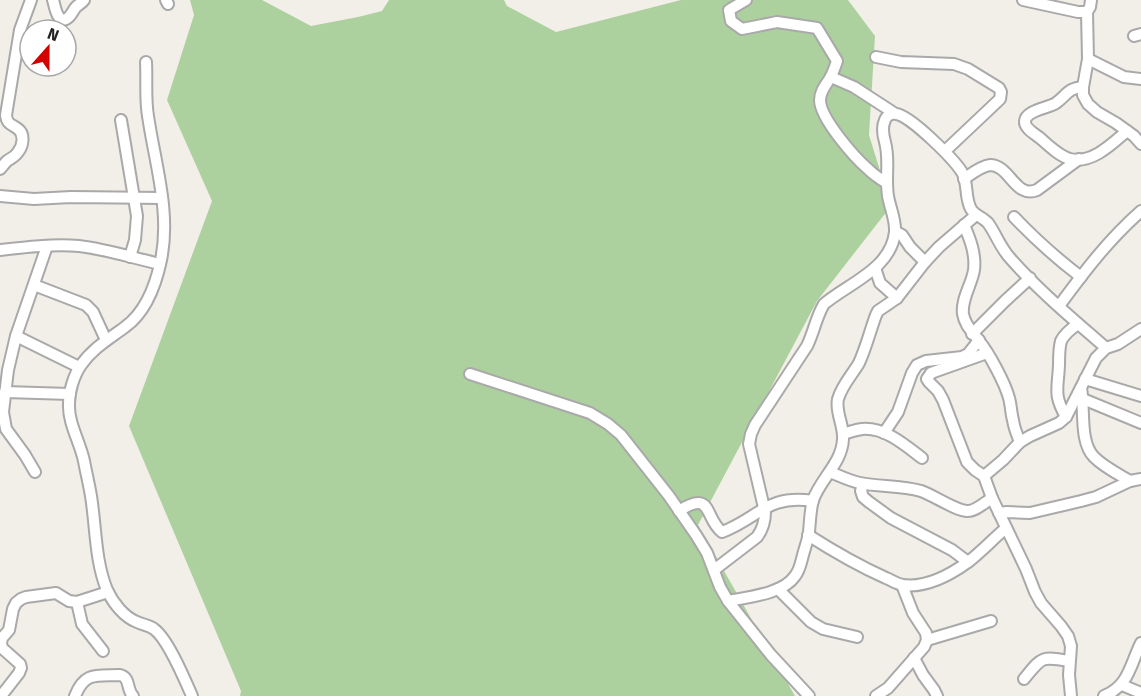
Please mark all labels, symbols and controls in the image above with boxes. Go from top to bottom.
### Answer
north arrow [18,18,78,78]
text: N [45,24,62,45]

